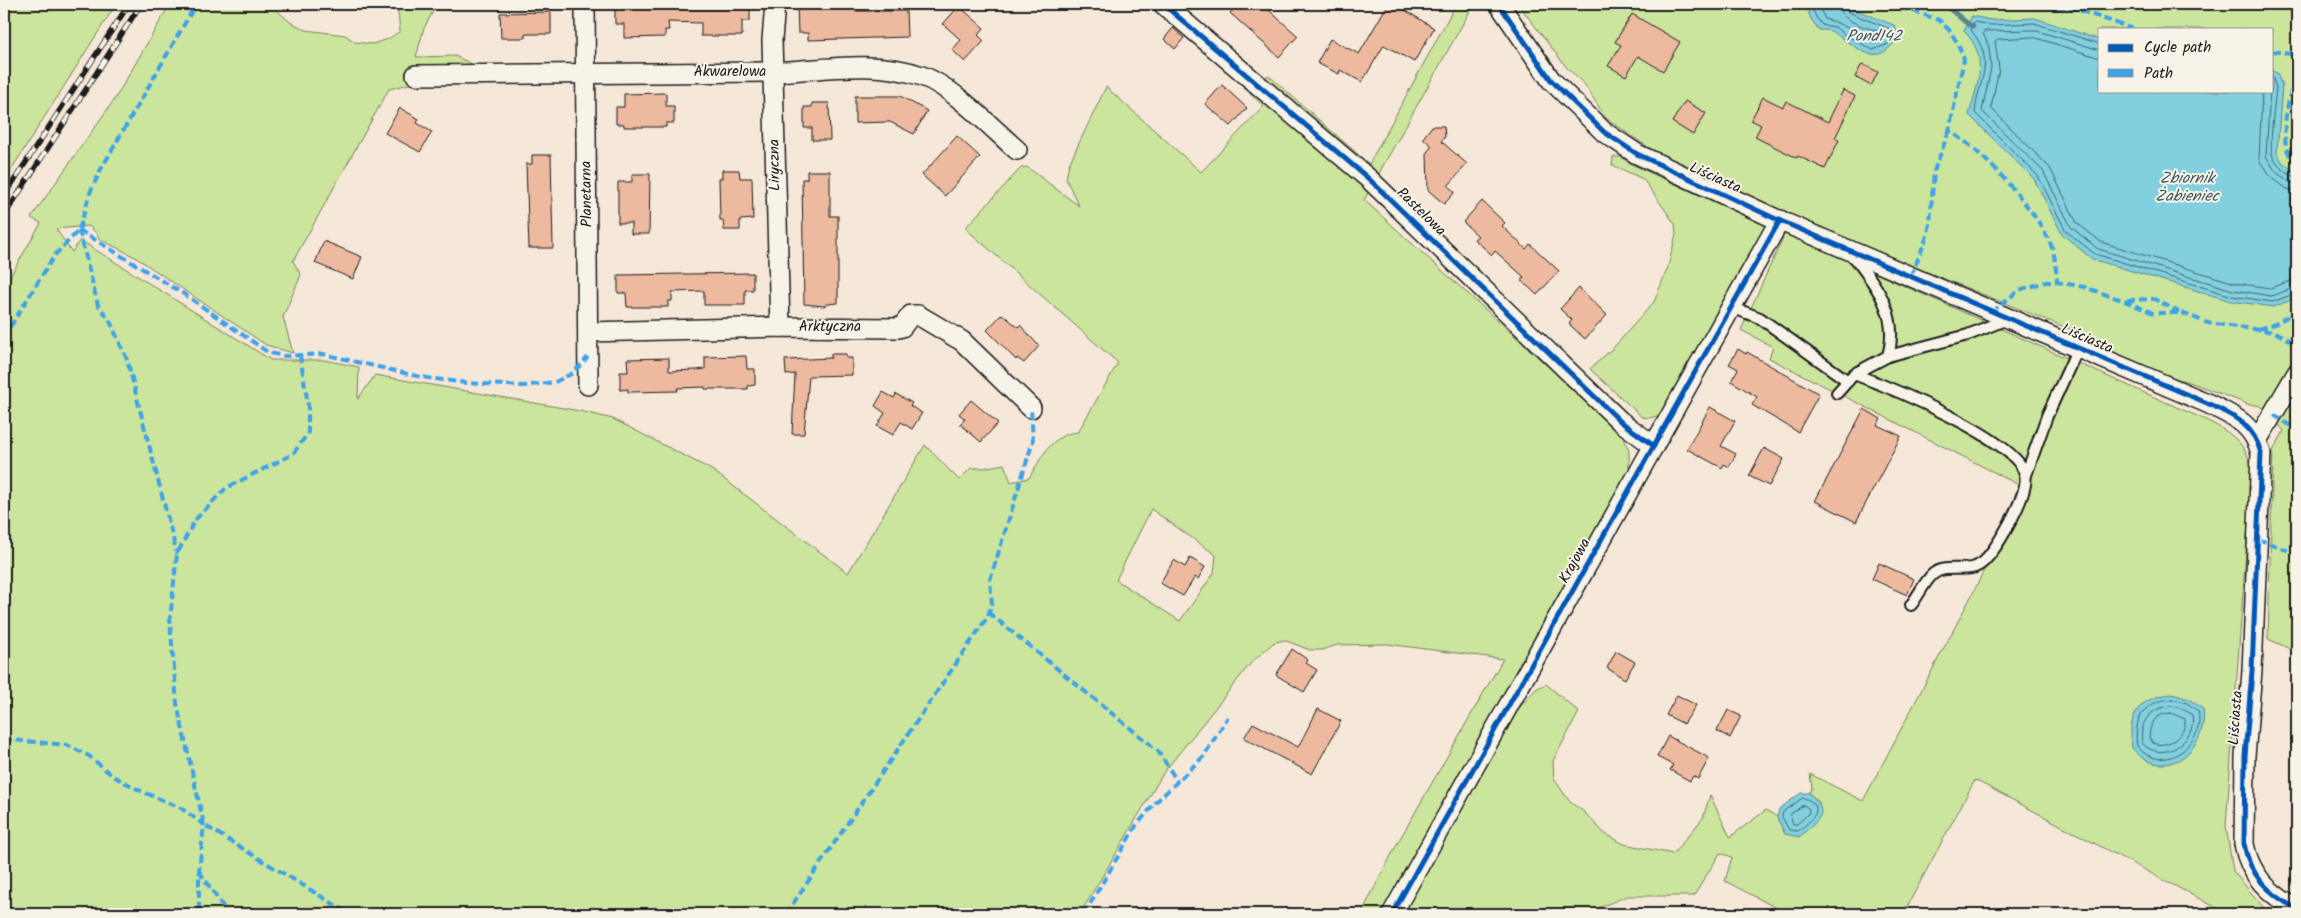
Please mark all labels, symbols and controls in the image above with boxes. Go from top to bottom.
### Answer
water label: Pond142 [1846,24,1903,49]
legend [2098,28,2274,92]
text: Cycle path [2144,36,2211,60]
street label: Akwarelowa [694,60,766,84]
text: Path [2144,62,2173,86]
street label: Liryczna [763,139,787,191]
street label: Liściasta [1685,156,1745,200]
street label: Planetarna [574,161,600,227]
water label: Zbiornik Żabieniec [2155,166,2221,209]
street label: Pastelowa [1390,182,1452,242]
street label: Arktyczna [799,315,861,339]
street label: Liściasta [2057,317,2117,361]
street label: Krajowa [1553,534,1597,588]
street label: Liściasta [2222,690,2250,746]

